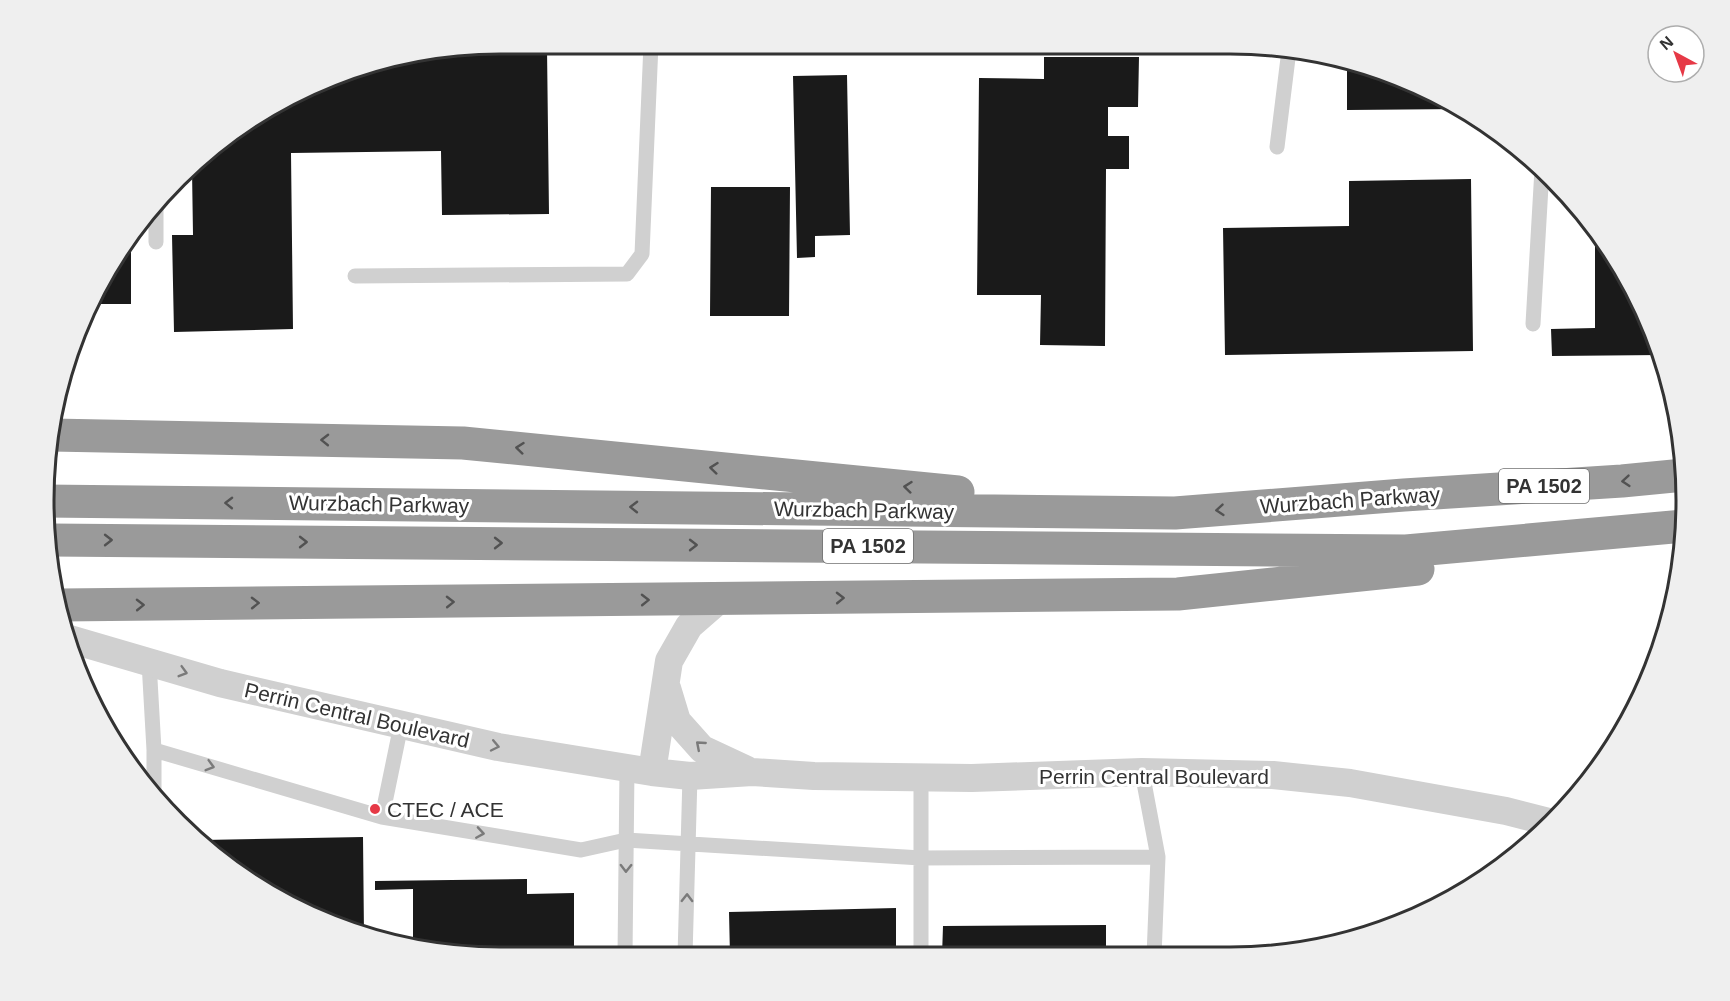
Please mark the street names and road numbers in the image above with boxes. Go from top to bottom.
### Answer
road number: PA 1502 [1499,469,1589,503]
street label: Wurzbach Parkway [1259,482,1441,518]
street label: Wurzbach Parkway [289,491,470,517]
street label: Wurzbach Parkway [774,497,955,523]
road number: PA 1502 [823,529,913,563]
street label: Perrin Central Boulevard [242,678,472,752]
street label: Perrin Central Boulevard [1039,765,1269,788]

